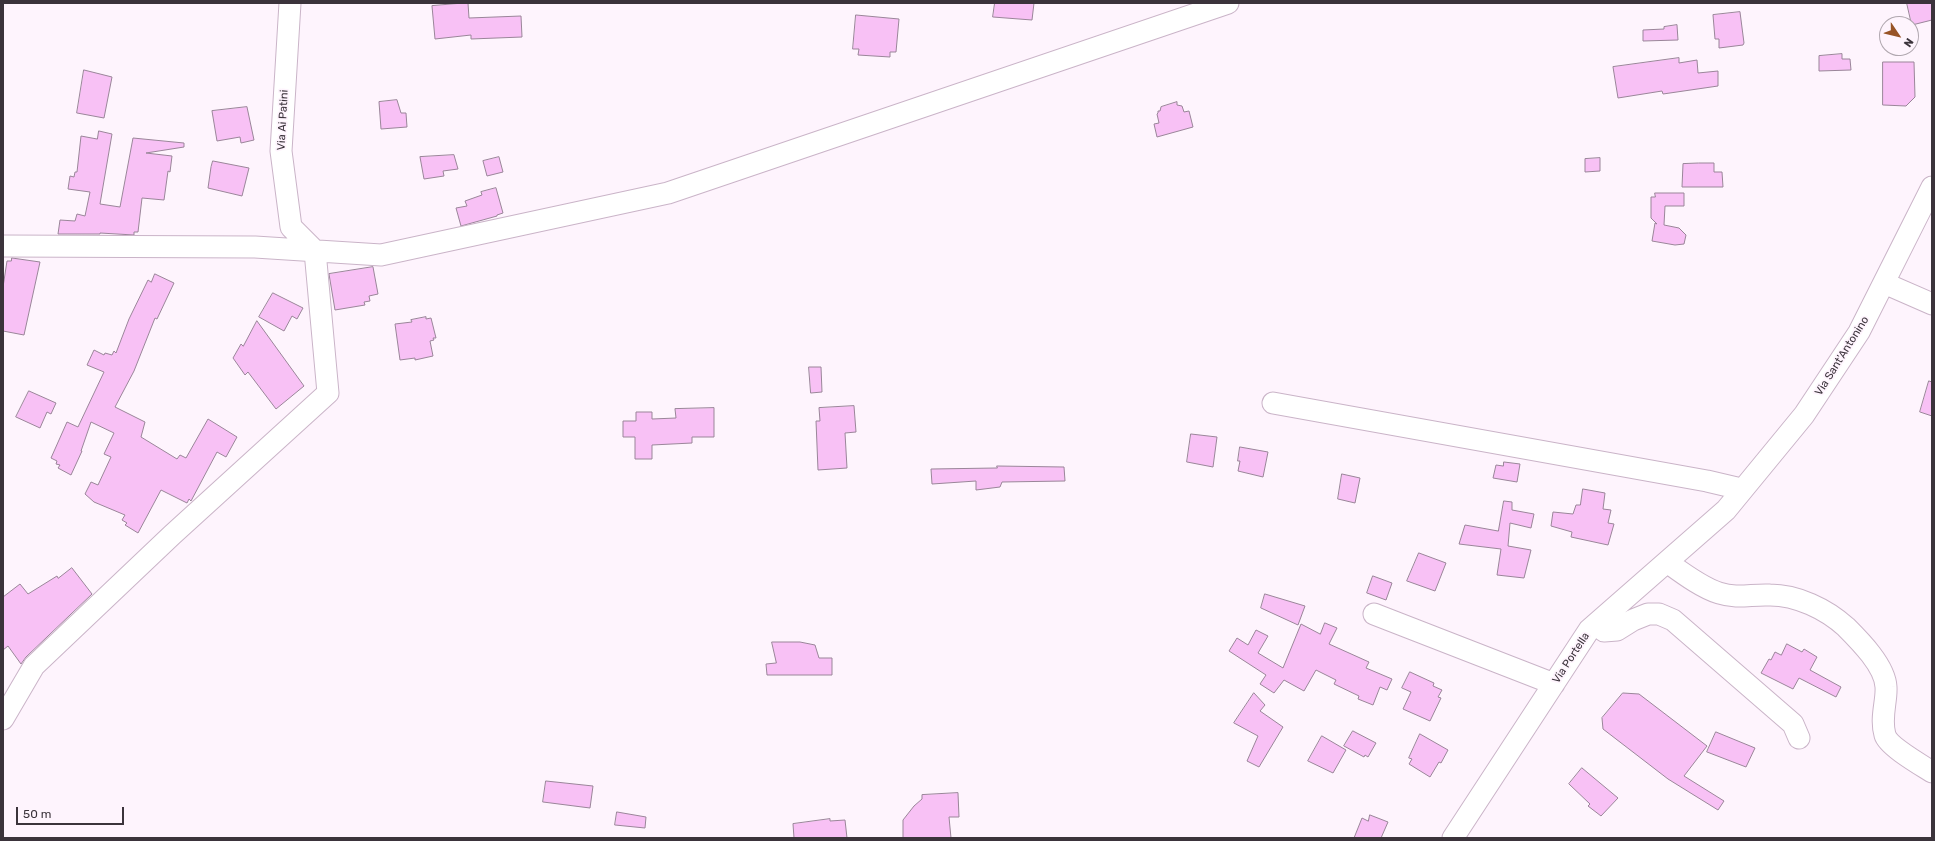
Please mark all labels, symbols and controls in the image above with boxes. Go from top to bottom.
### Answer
north arrow [1879,16,1919,56]
text: N [1901,36,1916,50]
street label: Via Ai Patini [275,89,291,151]
street label: Via Sant'Antonino [1812,314,1872,398]
street label: Via Portella [1550,630,1592,686]
scale bar [18,799,126,825]
text: 50 m [23,807,51,821]

